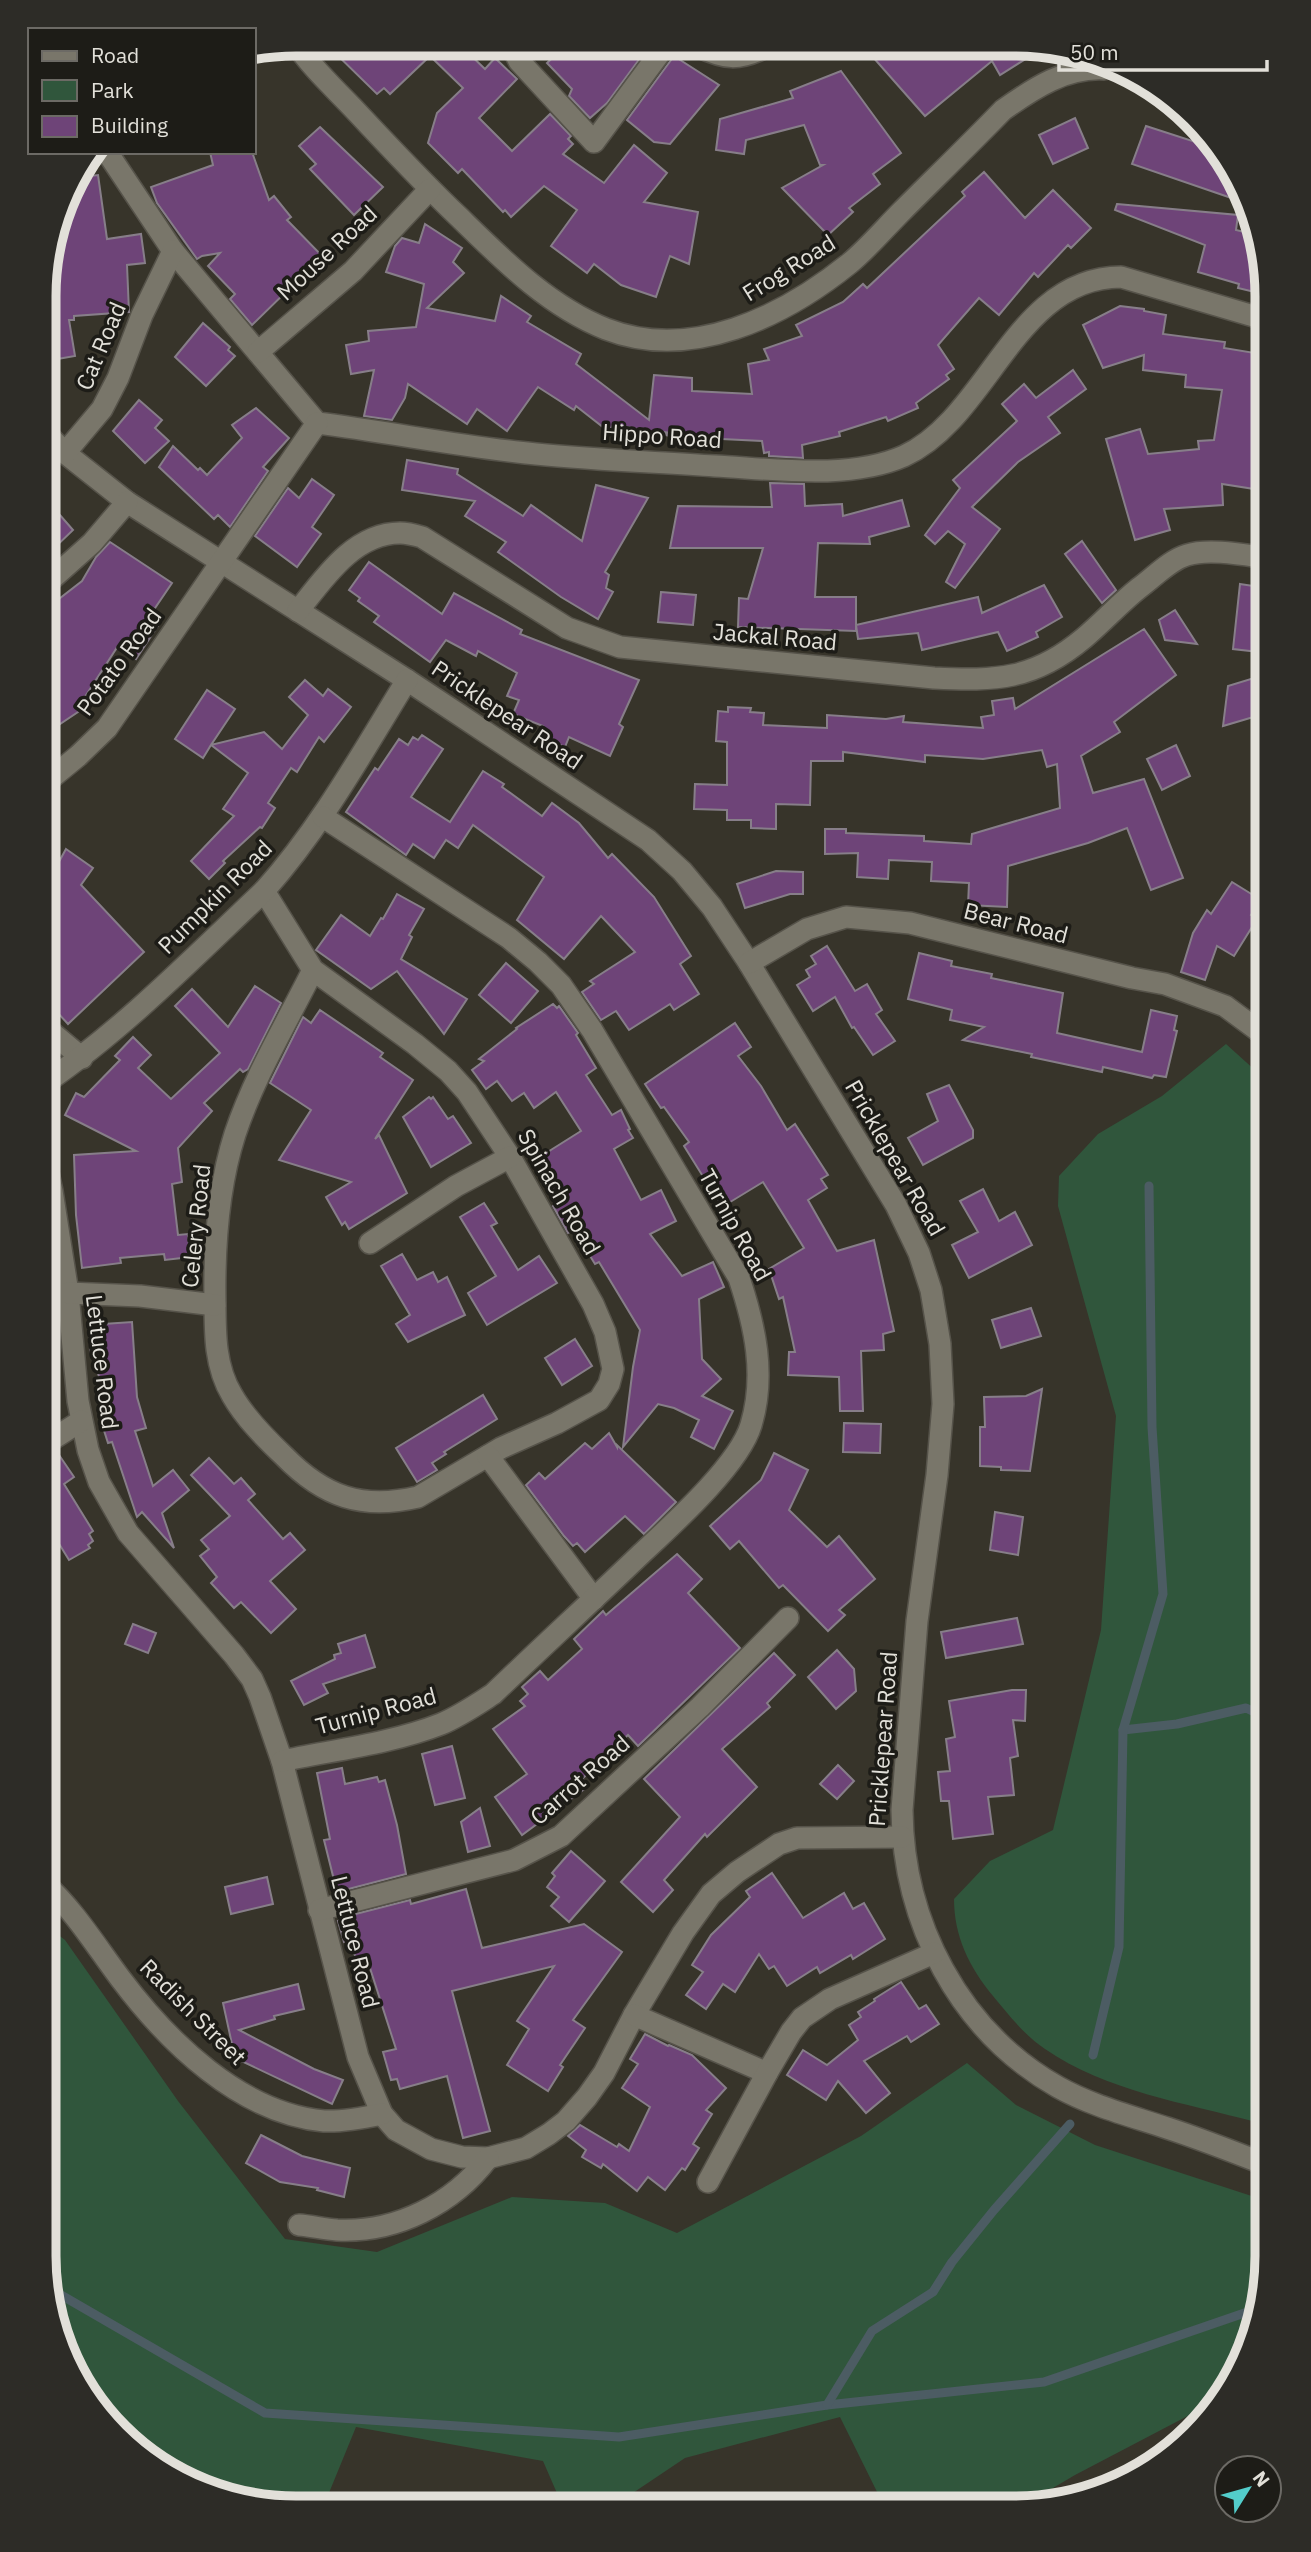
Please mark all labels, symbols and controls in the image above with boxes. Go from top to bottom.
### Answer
legend [28,28,256,154]
scale bar [1059,28,1267,72]
text: 50 m [1070,38,1119,66]
text: Road [91,41,139,69]
text: Park [91,76,134,104]
text: Building [91,111,168,139]
street label: Mouse Road [270,198,383,306]
street label: Frog Road [736,227,841,307]
street label: Cat Road [68,297,132,394]
street label: Hippo Road [601,416,723,454]
street label: Potato Road [69,602,167,721]
street label: Jackal Road [712,616,838,656]
street label: Pricklepear Road [426,653,589,776]
street label: Pumpkin Road [151,833,278,960]
street label: Bear Road [961,895,1072,949]
street label: Pricklepear Road [839,1074,953,1241]
street label: Spinach Road [512,1123,608,1260]
street label: Celery Road [174,1163,216,1289]
street label: Turnip Road [693,1163,779,1286]
street label: Lettuce Road [80,1293,126,1431]
street label: Pricklepear Road [861,1650,903,1827]
street label: Turnip Road [312,1680,440,1741]
street label: Carrot Road [523,1728,635,1831]
street label: Lettuce Road [325,1872,387,2011]
street label: Radish Street [134,1952,253,2071]
north arrow [1213,2454,1283,2524]
text: N [1248,2466,1275,2491]

